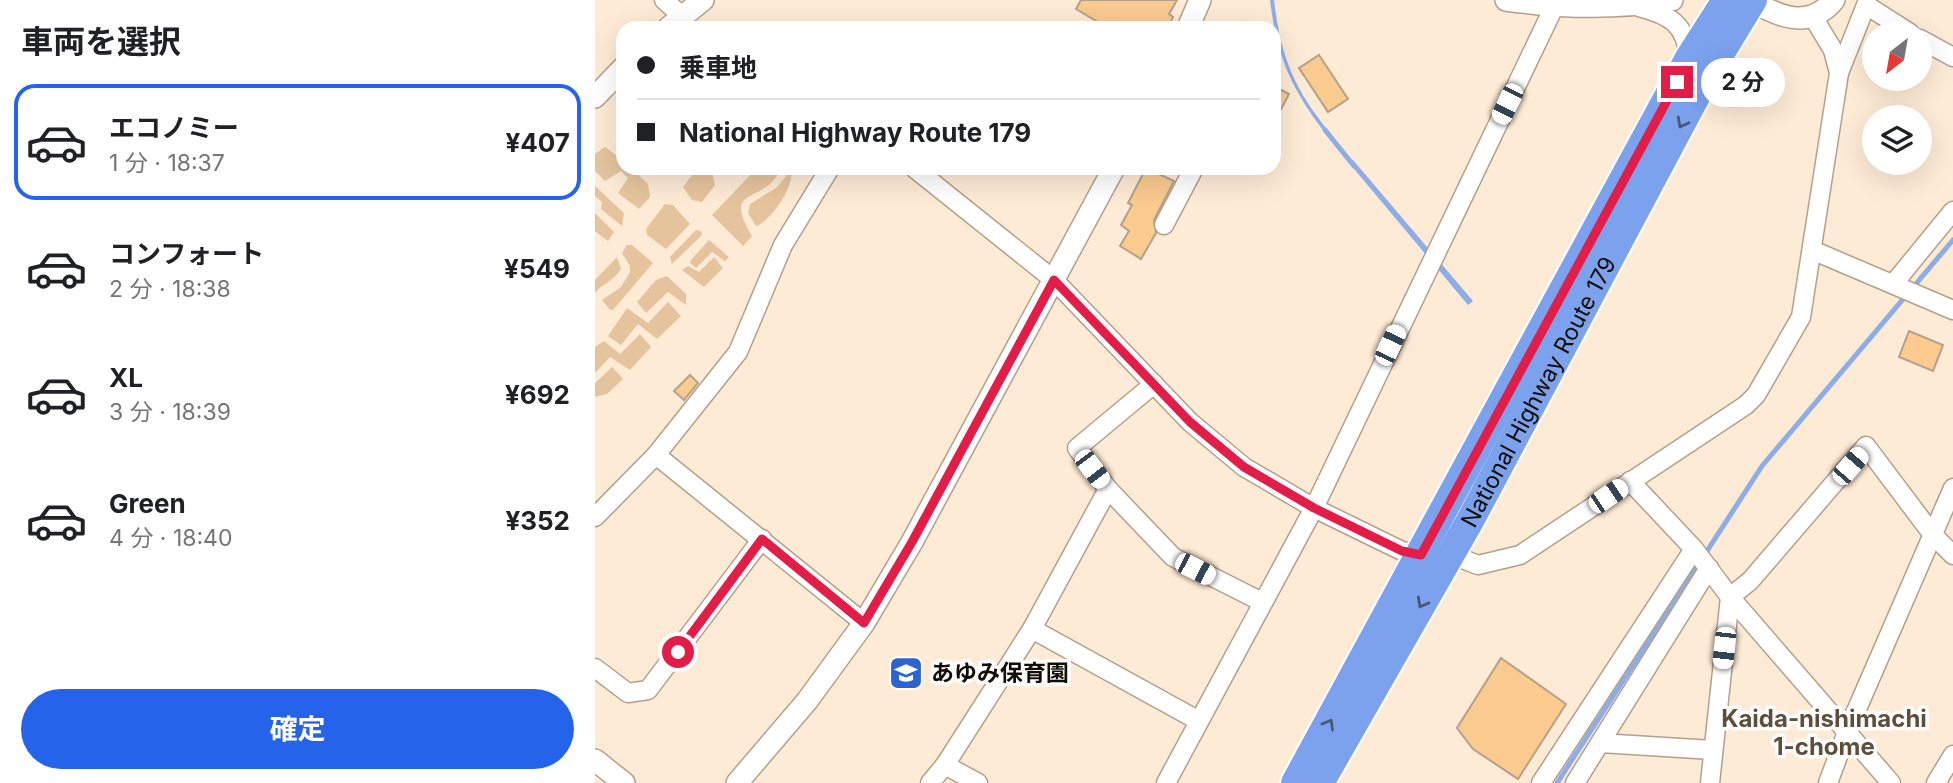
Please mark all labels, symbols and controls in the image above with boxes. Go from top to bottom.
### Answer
north arrow [1862,21,1932,91]
map controls [1862,21,1932,175]
text: 車両を選択 [21,22,181,61]
text: 乗車地 [679,52,757,83]
callout: 2 分 [1701,57,1785,106]
route end [1661,66,1693,98]
text: 2 分 [1722,68,1764,96]
car [1489,81,1526,127]
button: layers [1862,105,1932,175]
icon: car [25,111,88,174]
text: エコノミー [109,112,239,143]
one-way arrow [1677,116,1690,128]
text: National Highway Route 179 [679,117,1031,148]
text: ¥407 [505,127,570,158]
text: 1 分 · 18:37 [109,149,225,177]
icon: car [25,237,88,300]
text: コンフォート [109,238,264,269]
street label: National Highway Route 179 [1455,252,1622,532]
text: ¥549 [504,253,570,284]
text: 2 分 · 18:38 [109,275,231,303]
car [1372,322,1409,368]
text: XL [109,362,143,393]
icon: car [25,363,88,426]
text: ¥692 [505,379,570,410]
text: 3 分 · 18:39 [109,398,231,426]
car [1829,443,1872,489]
car [1071,446,1114,492]
car [1585,476,1632,516]
text: Green [109,488,186,519]
icon: car [25,489,88,552]
text: ¥352 [505,505,570,536]
text: 4 分 · 18:40 [109,524,232,552]
car [1172,550,1219,588]
one-way arrow [1417,596,1430,608]
car [1712,626,1737,670]
route start [662,636,694,668]
school or university icon: あゆみ保育園 [887,654,925,692]
place label: あゆみ保育園 [931,659,1069,687]
button: 確定 [21,689,574,769]
district label: Kaida-nishimachi 1-chome [1721,704,1927,761]
one-way arrow [1321,718,1334,731]

